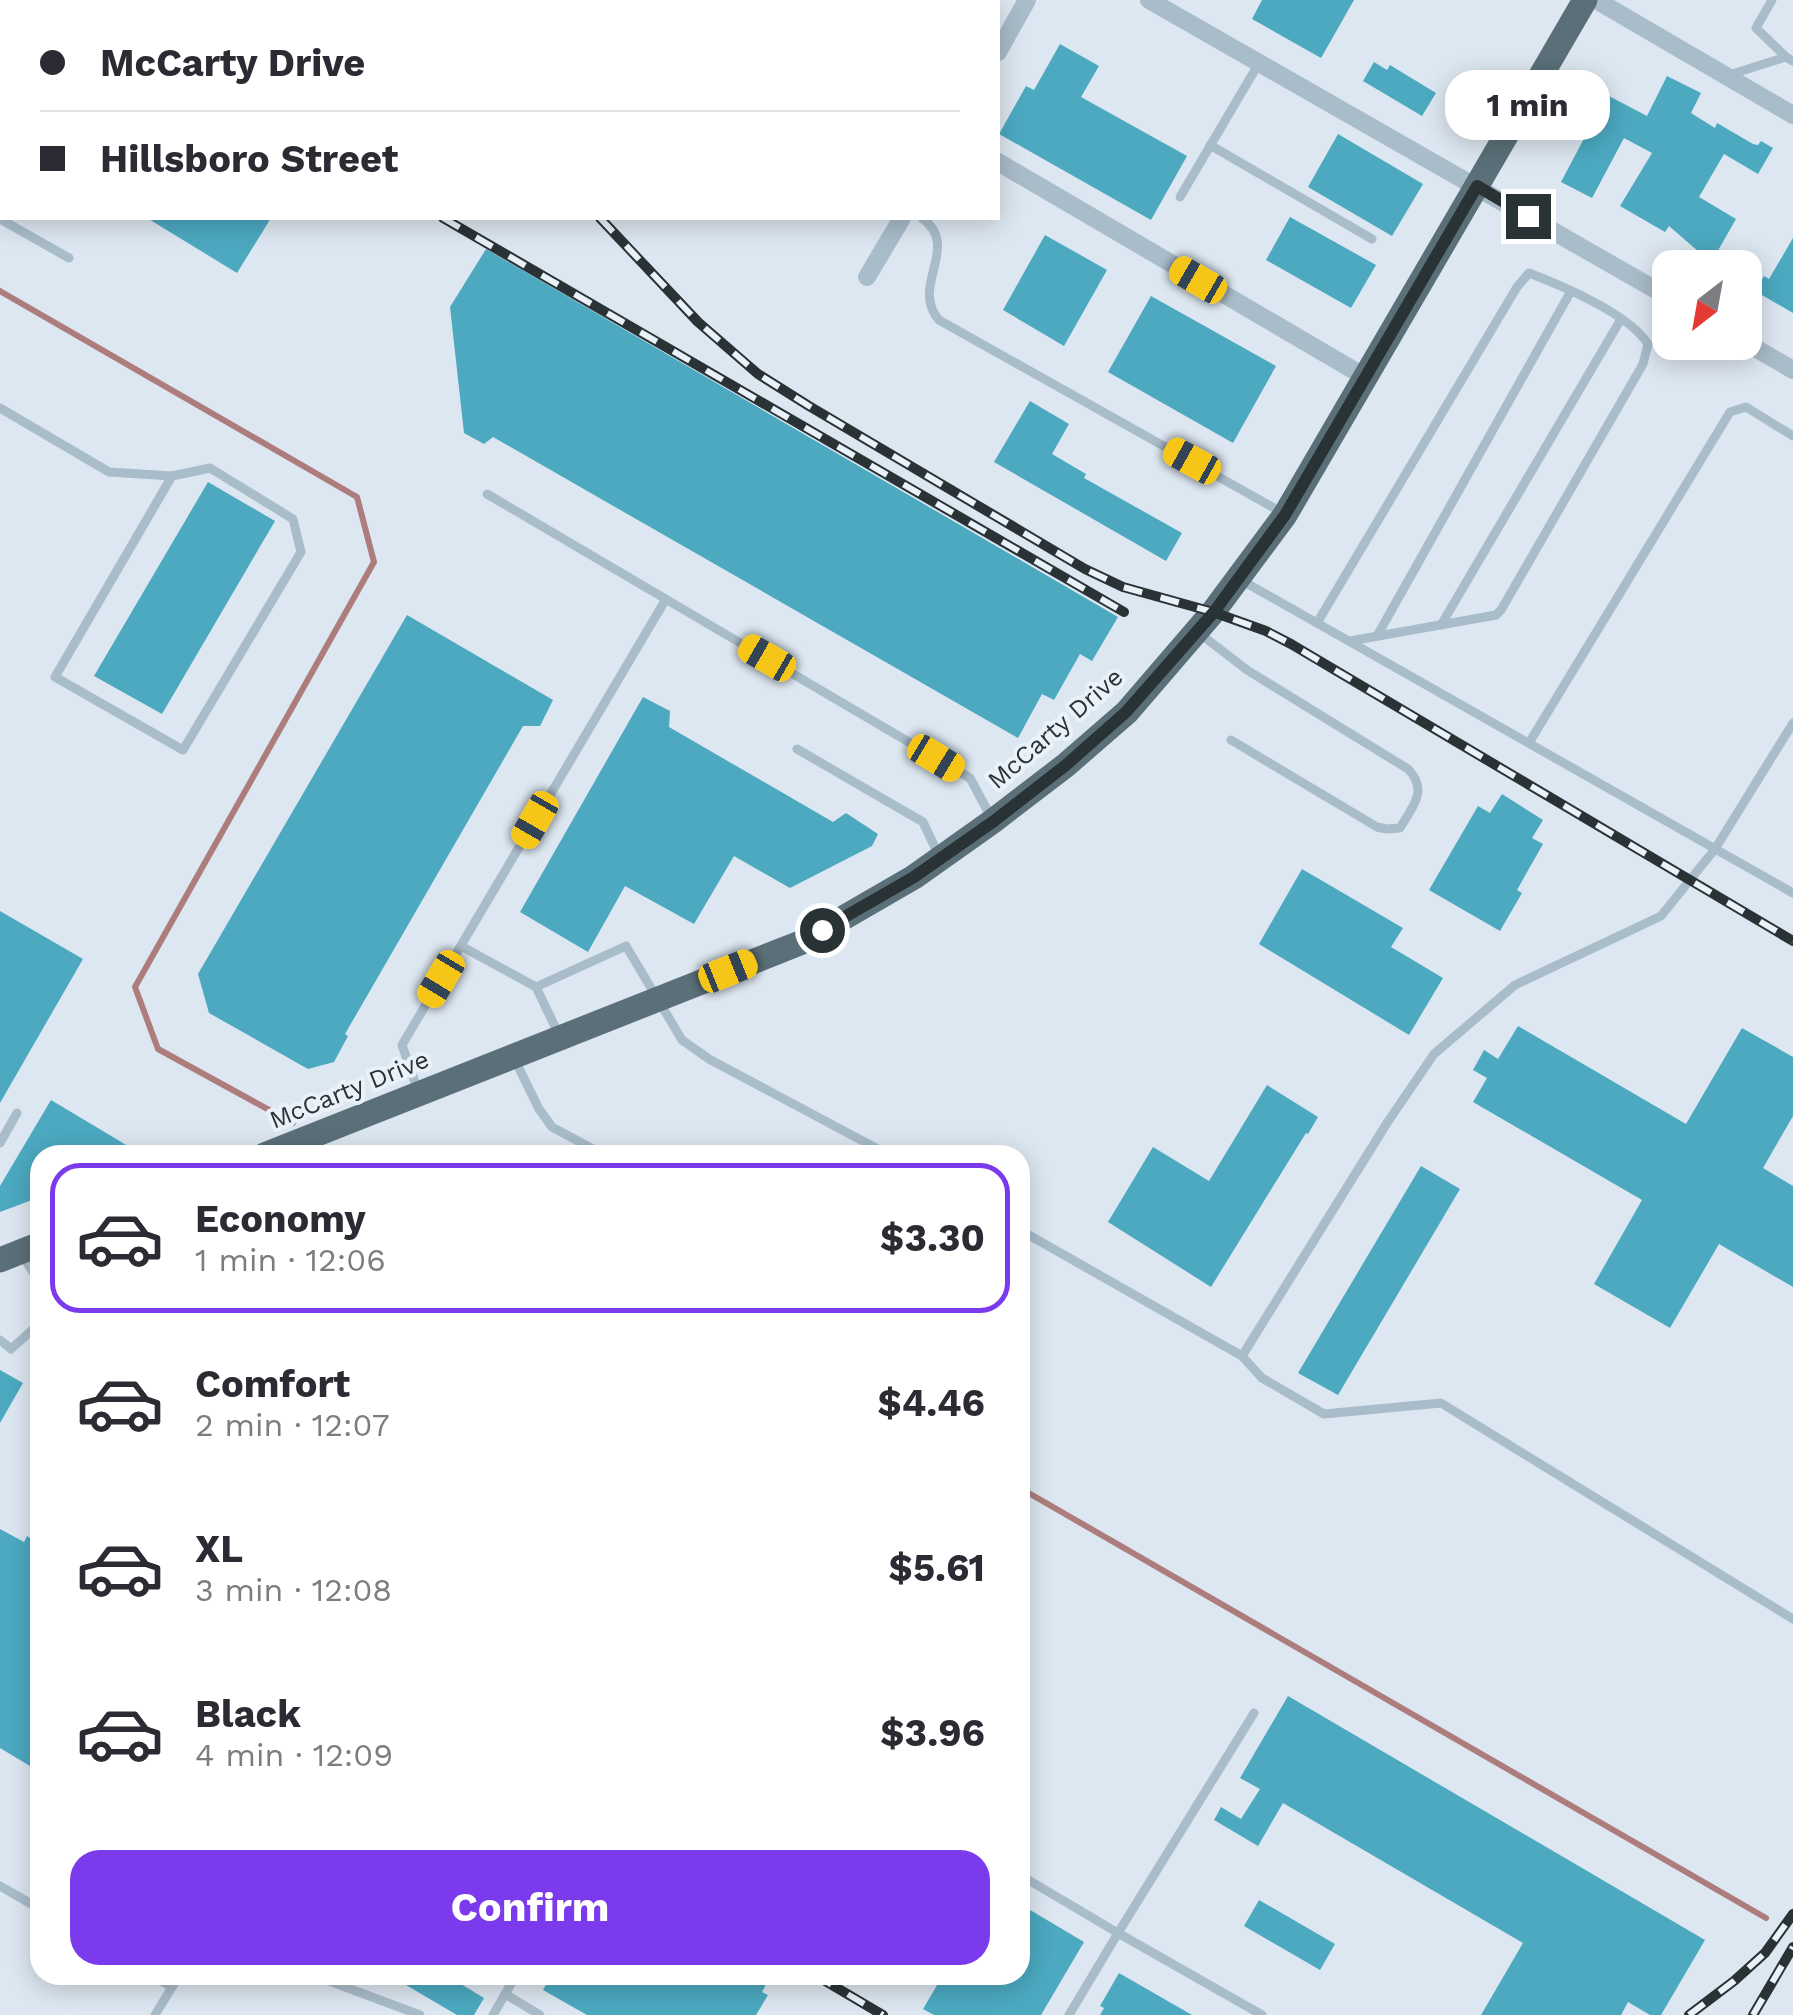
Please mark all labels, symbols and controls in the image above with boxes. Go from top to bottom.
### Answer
text: McCarty Drive [100,41,365,85]
callout: 1 min [1446,71,1610,141]
text: 1 min [1486,86,1569,124]
text: Hillsboro Street [100,137,398,181]
route end [1506,194,1551,239]
north arrow [1652,250,1762,360]
map controls [1652,250,1762,360]
car [1165,252,1231,308]
car [1158,433,1226,489]
car [734,630,800,686]
street label: McCarty Drive [982,662,1129,795]
car [903,730,969,786]
car [507,787,563,853]
route start [800,908,845,953]
car [413,946,469,1012]
car [695,946,761,996]
street label: McCarty Drive [265,1044,433,1135]
icon: car [75,1193,165,1283]
text: Economy [195,1197,366,1241]
text: $3.30 [880,1216,985,1260]
text: 1 min · 12:06 [195,1241,386,1279]
icon: car [75,1358,165,1448]
text: Comfort [195,1362,350,1406]
text: $4.46 [877,1381,985,1425]
text: 2 min · 12:07 [195,1406,390,1444]
icon: car [75,1523,165,1613]
text: XL [195,1527,243,1571]
text: $5.61 [889,1546,985,1590]
text: 3 min · 12:08 [195,1571,392,1609]
icon: car [75,1688,165,1778]
text: Black [195,1692,301,1736]
text: $3.96 [880,1711,985,1755]
text: 4 min · 12:09 [195,1736,393,1774]
button: Confirm [70,1850,990,1965]

